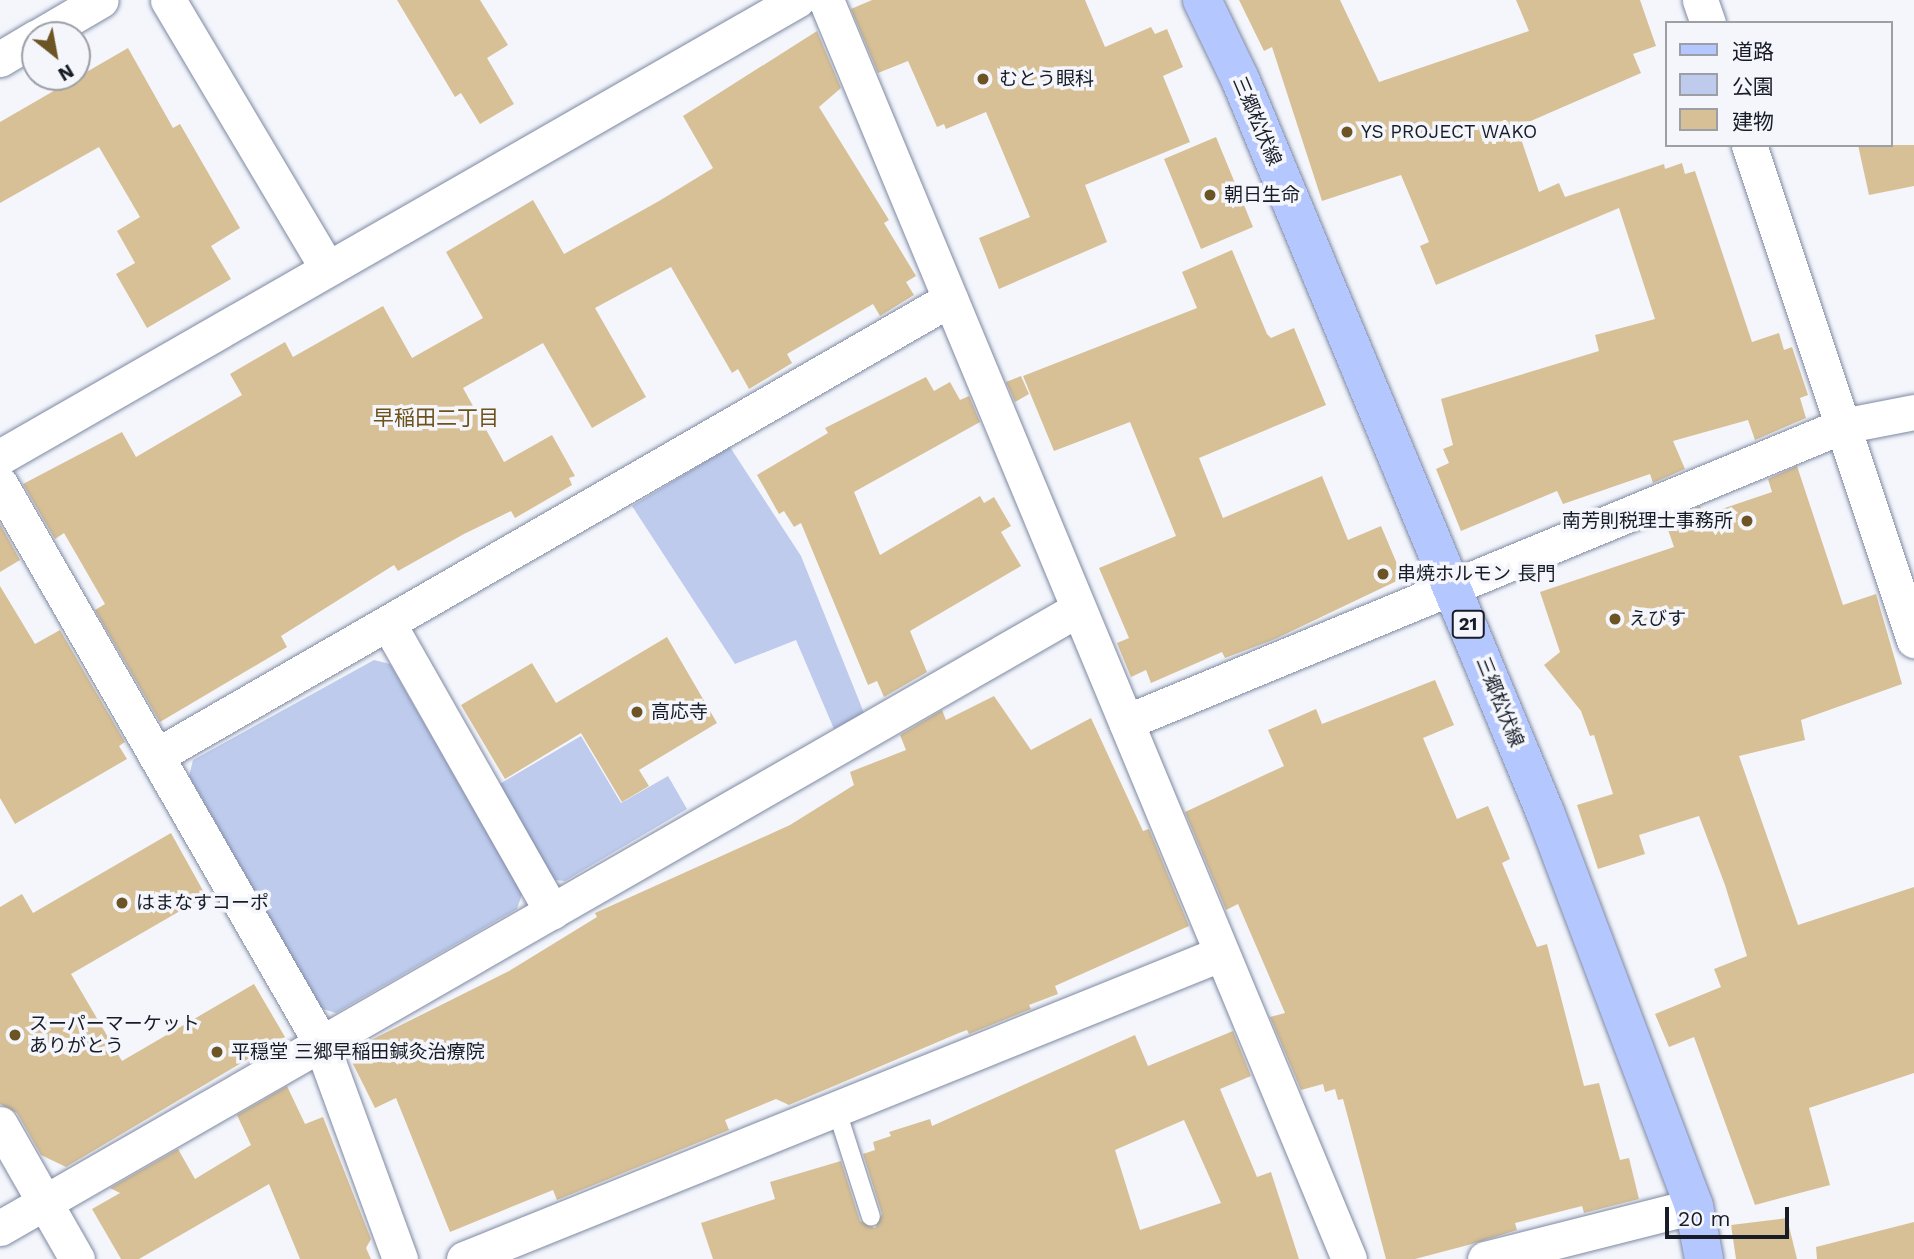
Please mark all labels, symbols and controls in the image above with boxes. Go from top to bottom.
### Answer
north arrow [21,21,91,91]
legend [1666,21,1893,147]
text: 道路 [1732,39,1774,64]
text: N [54,59,78,86]
place label: むとう眼科 [999,68,1094,90]
marker: むとう眼科 [973,69,993,89]
street label: 三郷松伏線 [1228,73,1286,169]
text: 公園 [1732,74,1774,99]
text: 建物 [1732,109,1774,134]
place label: YS PROJECT WAKO [1361,121,1538,143]
marker: YS PROJECT WAKO [1339,124,1355,140]
place label: 朝日生命 [1224,184,1300,206]
marker: 朝日生命 [1202,187,1218,203]
district label: 早稲田二丁目 [373,405,499,431]
place label: 南芳則税理士事務所 [1562,510,1733,532]
marker: 南芳則税理士事務所 [1739,513,1755,529]
place label: 串焼ホルモン 長門 [1397,563,1555,585]
marker: 串焼ホルモン 長門 [1375,566,1391,582]
place label: えびす [1629,608,1686,630]
road number: 21 [1450,610,1486,638]
marker: えびす [1607,611,1623,627]
street label: 三郷松伏線 [1472,654,1528,750]
place label: 高応寺 [651,701,708,723]
marker: 高応寺 [629,704,645,720]
place label: はまなすコーポ [136,892,269,914]
marker: はまなすコーポ [114,895,130,911]
place label: スーパーマーケット ありがとう [29,1013,200,1057]
marker: スーパーマーケット ありがとう [7,1027,23,1043]
place label: 平穏堂 三郷早稲田鍼灸治療院 [231,1041,484,1063]
marker: 平穏堂 三郷早稲田鍼灸治療院 [209,1044,225,1060]
scale bar [1669,1192,1793,1236]
text: 20 m [1678,1206,1730,1231]

